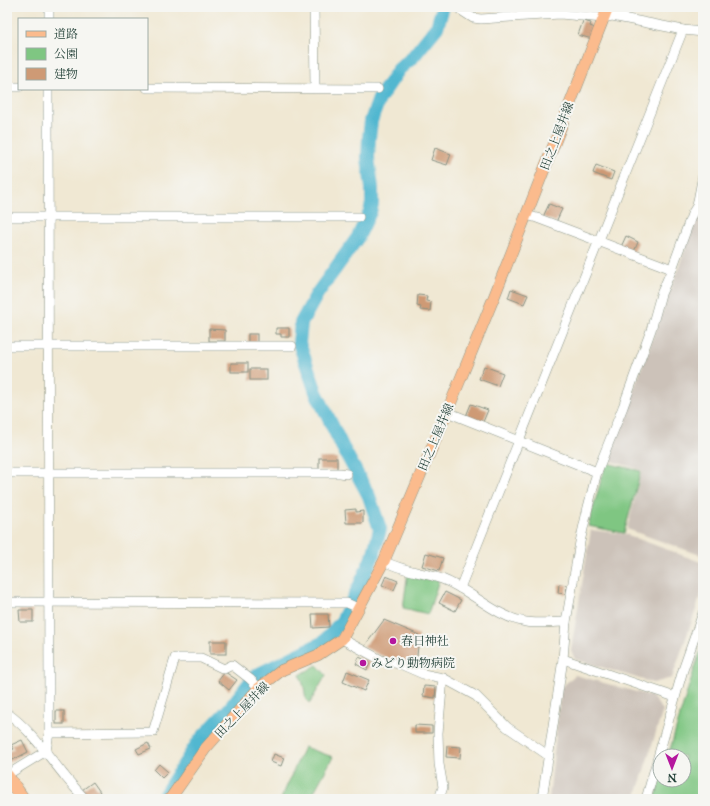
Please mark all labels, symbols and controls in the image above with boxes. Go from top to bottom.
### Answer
legend [18,18,148,90]
text: 道路 [54,27,78,41]
text: 公園 [54,47,78,61]
text: 建物 [54,67,78,81]
street label: 田之上屋井線 [538,100,576,172]
street label: 田之上屋井線 [415,401,457,473]
place label: 春日神社 [401,634,449,648]
marker: 春日神社 [388,636,398,646]
place label: みどり動物病院 [371,656,455,670]
marker: みどり動物病院 [358,658,368,668]
street label: 田之上屋井線 [212,679,272,741]
north arrow [652,748,692,788]
text: N [667,771,677,784]

